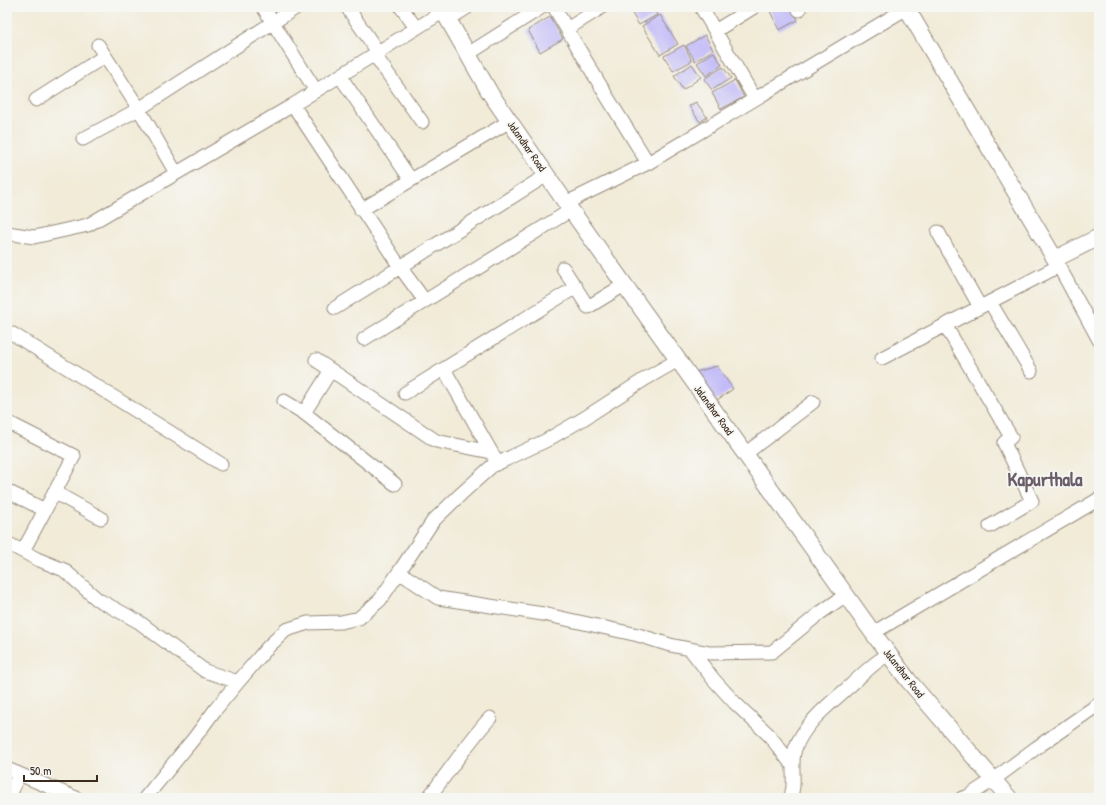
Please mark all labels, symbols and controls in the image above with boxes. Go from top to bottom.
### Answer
street label: Jalandhar Road [504,118,550,175]
street label: Jalandhar Road [691,382,737,438]
district label: Kapurthala [1008,466,1083,493]
street label: Jalandhar Road [880,646,928,701]
scale bar [24,757,97,783]
text: 50 m [30,762,51,779]

